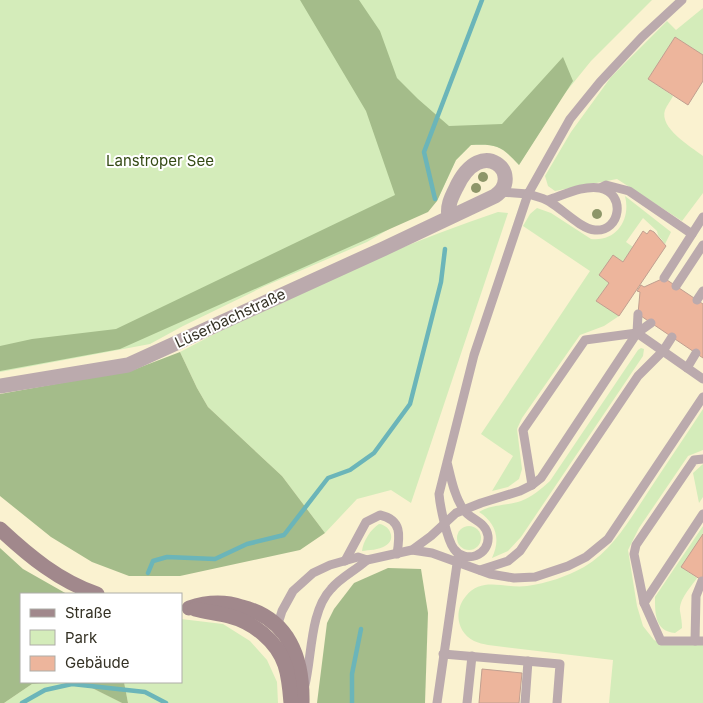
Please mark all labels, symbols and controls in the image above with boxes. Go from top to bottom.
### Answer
park label: Lanstroper See [106,151,214,170]
street label: Lüserbachstraße [172,284,288,352]
legend [20,593,182,683]
text: Straße [65,603,112,622]
text: Park [65,628,98,647]
text: Gebäude [65,653,130,672]

